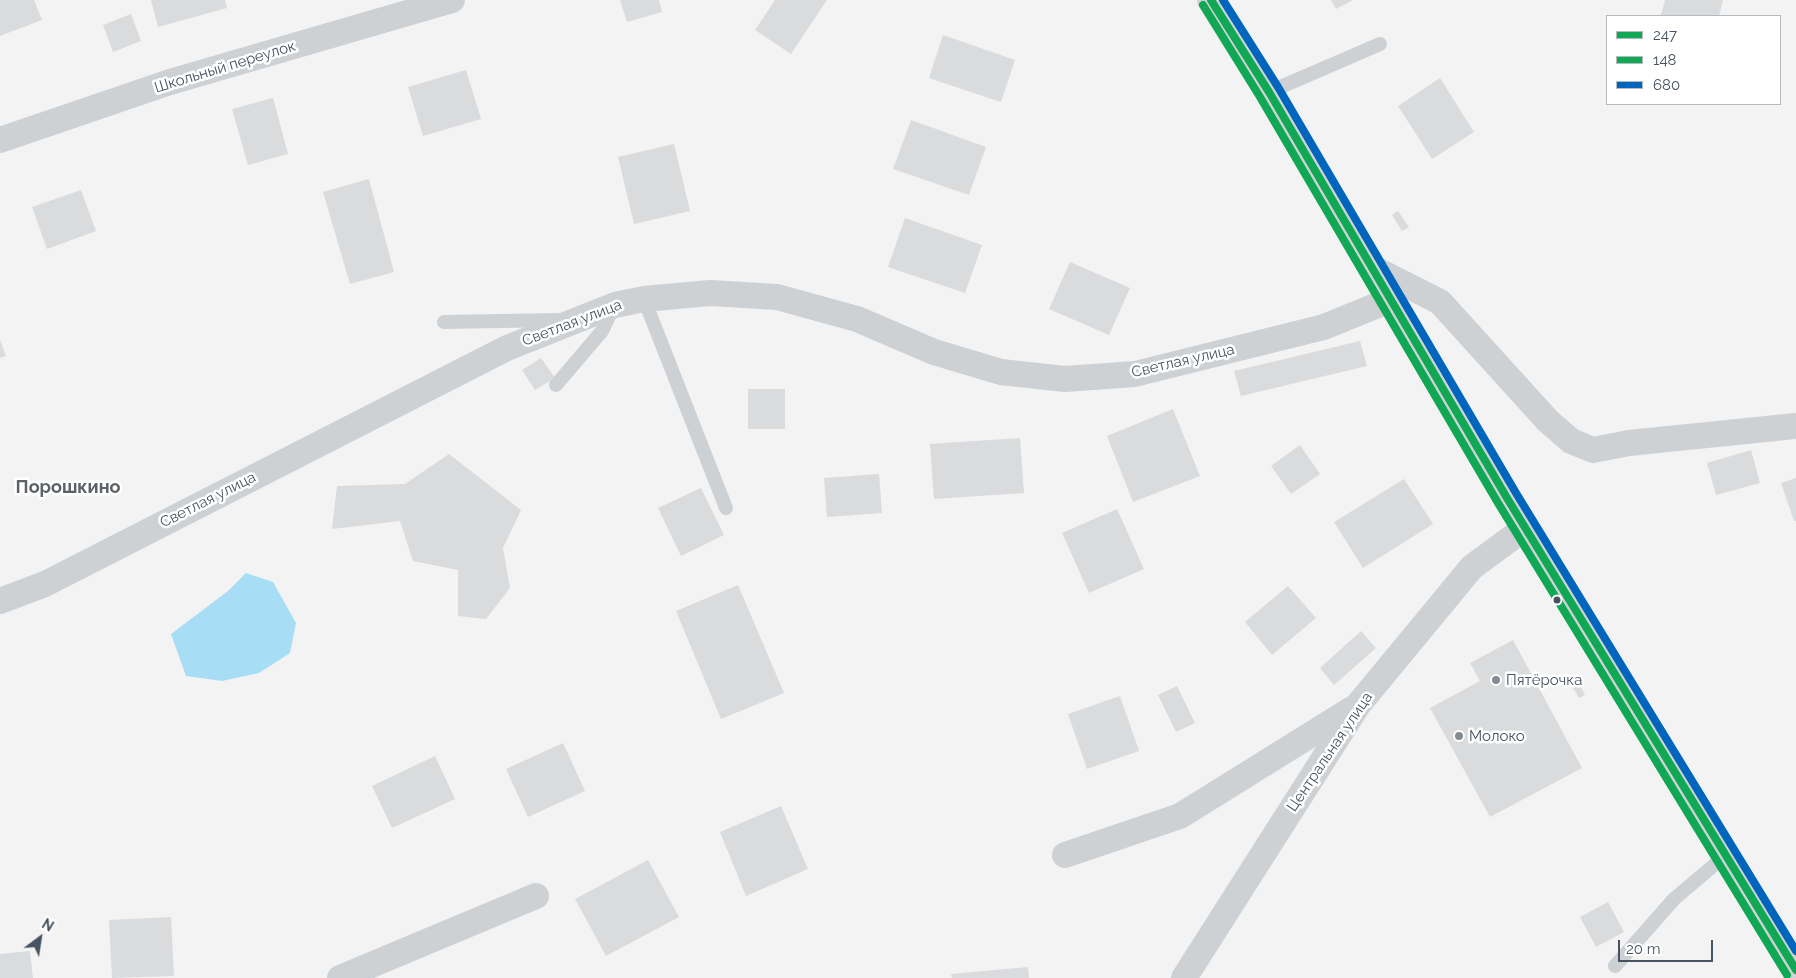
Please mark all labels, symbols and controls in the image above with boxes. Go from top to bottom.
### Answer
legend [1606,15,1781,105]
text: 247 [1653,26,1677,44]
street label: Школьный переулок [152,37,298,97]
text: 148 [1653,51,1677,69]
text: 680 [1653,76,1680,94]
street label: Светлая улица [520,296,624,350]
street label: Светлая улица [1130,340,1236,382]
street label: Светлая улица [157,468,259,532]
district label: Порошкино [16,477,120,499]
unlabelled marker [1552,595,1562,605]
place label: Пятёрочка [1506,671,1582,689]
marker: Пятёрочка [1490,674,1502,686]
street label: Центральная улица [1283,689,1377,815]
place label: Молоко [1469,727,1525,745]
marker: Молоко [1453,730,1465,742]
north arrow [15,913,65,963]
text: N [39,916,56,935]
scale bar [1621,930,1716,962]
text: 20 m [1626,940,1661,958]

